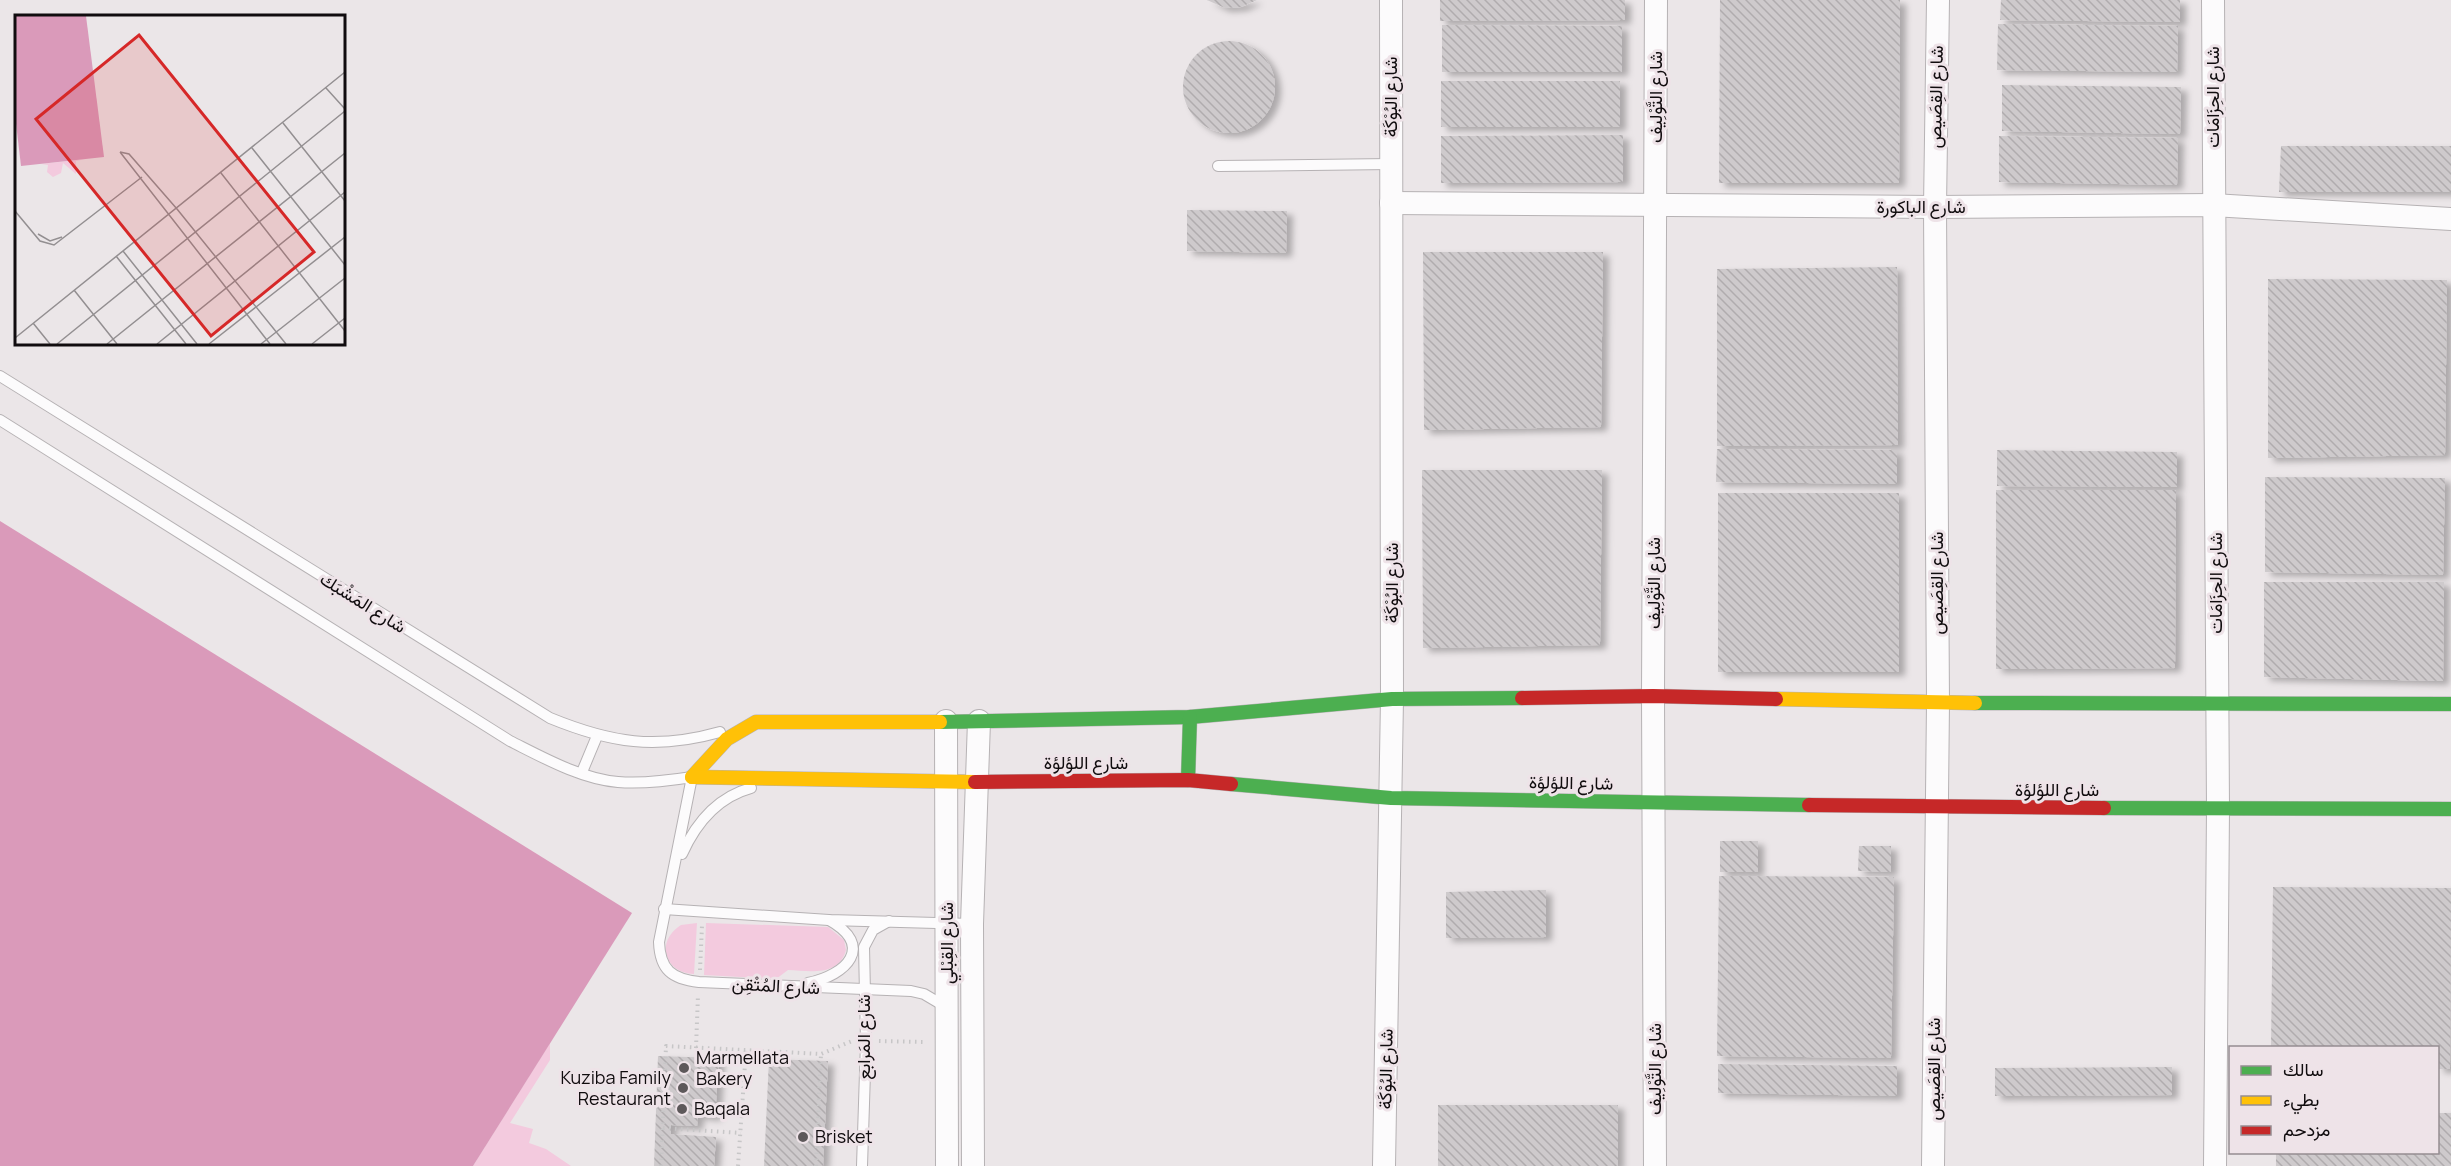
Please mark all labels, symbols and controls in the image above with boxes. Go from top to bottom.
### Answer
inset map [15,15,345,345]
street label: شارع القِصَيص [1922,45,1949,149]
street label: شارع الحِزَامَات [2200,46,2225,148]
street label: شارع التَّوْلِيف [1643,51,1668,143]
street label: شارع البُوْكَة [1378,57,1403,137]
street label: شارع الباكورة [1876,194,1966,219]
street label: شارع القِصَيص [1924,532,1949,635]
street label: شارع الحِزَامَات [2203,532,2228,634]
street label: شارع التَّوْلِيف [1641,537,1666,629]
street label: شارع البُوْكَة [1379,543,1404,623]
street label: شارع المَشْبَك [315,566,411,639]
street label: شارع اللؤلؤة [1044,750,1128,775]
street label: شارع اللؤلؤة [1529,769,1613,796]
street label: شارع اللؤلؤة [2015,777,2099,802]
street label: شارع القِبْلي [934,902,962,984]
street label: شارع المُتْقِن [731,971,821,1000]
street label: شارع المَرابع [851,994,876,1080]
street label: شارع القِصَيص [1921,1018,1946,1121]
street label: شارع التَّوْلِيف [1642,1023,1667,1115]
street label: شارع البُوْكَة [1372,1028,1399,1110]
place label: Marmellata Bakery [696,1045,789,1090]
legend [2229,1046,2439,1154]
text: سالك [2283,1057,2323,1081]
marker: Marmellata Bakery [677,1061,691,1075]
place label: Kuziba Family Restaurant [560,1065,671,1110]
marker: Kuziba Family Restaurant [676,1081,690,1095]
text: بطيء [2283,1087,2319,1115]
place label: Baqala [694,1096,750,1120]
marker: Baqala [675,1102,689,1116]
text: مزدحم [2283,1117,2330,1142]
place label: Brisket [815,1124,873,1148]
marker: Brisket [796,1130,810,1144]

